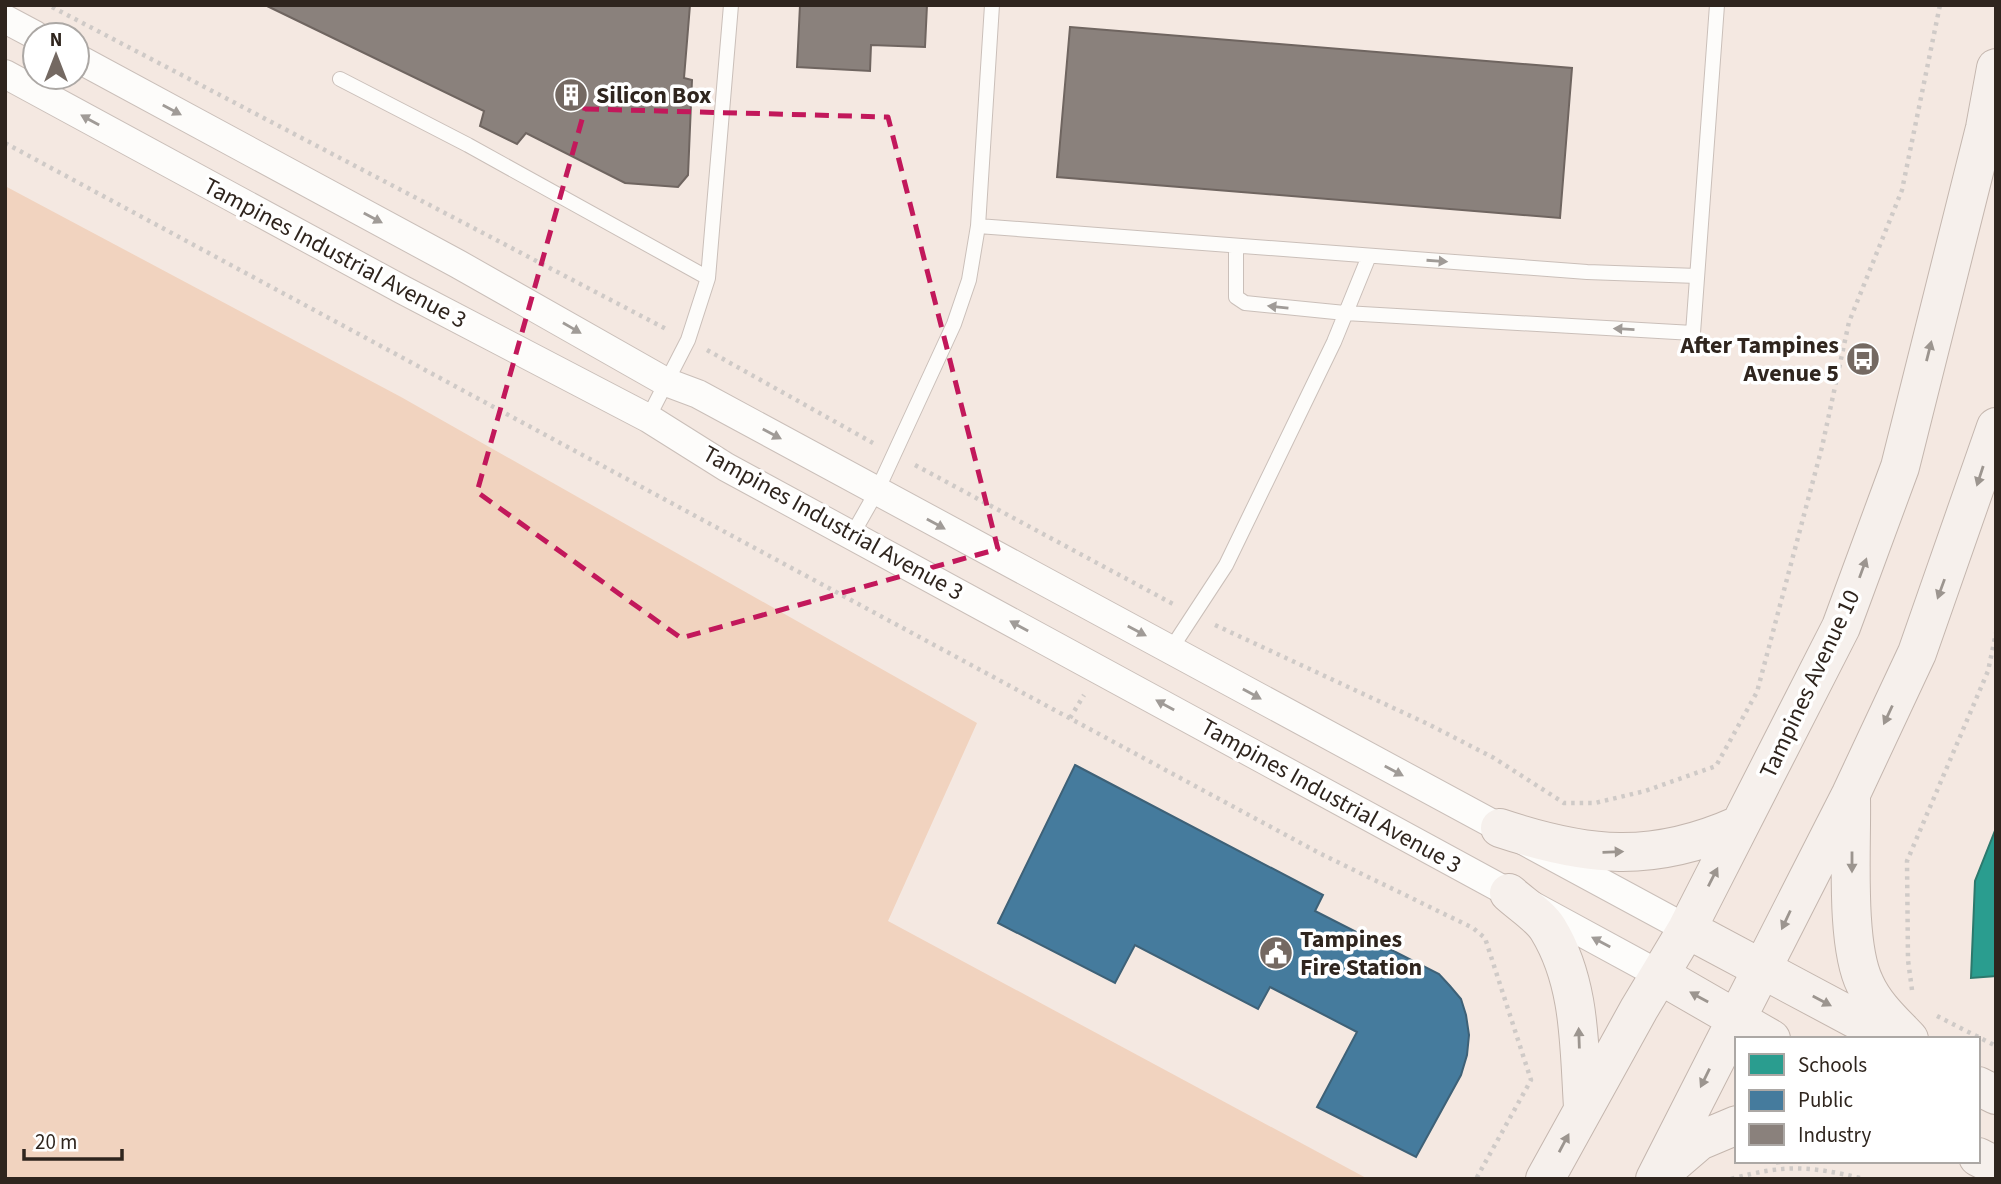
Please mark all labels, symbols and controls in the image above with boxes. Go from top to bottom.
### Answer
north arrow [21,21,91,91]
text: N [50,27,62,54]
building icon: Silicon Box [552,76,590,114]
place label: Silicon Box [596,78,711,113]
one-way arrow [163,104,182,116]
one-way arrow [81,114,100,126]
street label: Tampines Industrial Avenue 3 [197,169,473,337]
one-way arrow [363,212,383,224]
one-way arrow [1426,256,1448,267]
one-way arrow [1266,301,1288,312]
one-way arrow [562,322,581,334]
one-way arrow [1613,323,1635,334]
place label: After Tampines Avenue 5 [1679,328,1839,391]
bus stop icon: After Tampines Avenue 5 [1844,340,1882,378]
one-way arrow [1924,340,1935,362]
one-way arrow [763,428,782,440]
street label: Tampines Industrial Avenue 3 [696,437,970,609]
one-way arrow [1974,466,1985,487]
one-way arrow [927,517,947,529]
one-way arrow [1858,558,1869,579]
one-way arrow [1935,578,1946,599]
street label: Tampines Avenue 10 [1751,584,1869,784]
one-way arrow [1009,620,1029,631]
one-way arrow [1127,626,1147,637]
one-way arrow [1242,688,1262,700]
one-way arrow [1155,700,1175,712]
one-way arrow [1882,705,1894,725]
street label: Tampines Industrial Avenue 3 [1194,710,1468,882]
one-way arrow [1384,765,1404,777]
one-way arrow [1603,847,1625,858]
one-way arrow [1846,851,1858,873]
one-way arrow [1708,867,1719,887]
one-way arrow [1780,910,1792,930]
place label: Tampines Fire Station [1300,922,1422,985]
public building icon: Tampines Fire Station [1257,934,1295,972]
one-way arrow [1591,936,1610,948]
one-way arrow [1689,991,1709,1003]
one-way arrow [1813,995,1832,1007]
one-way arrow [1574,1027,1585,1049]
legend [1735,1037,1980,1163]
text: Schools [1798,1050,1867,1080]
one-way arrow [1699,1068,1710,1088]
text: Public [1798,1085,1853,1115]
scale bar [24,1118,122,1162]
text: Industry [1798,1120,1871,1150]
text: 20 m [35,1127,77,1157]
one-way arrow [1558,1132,1570,1152]

